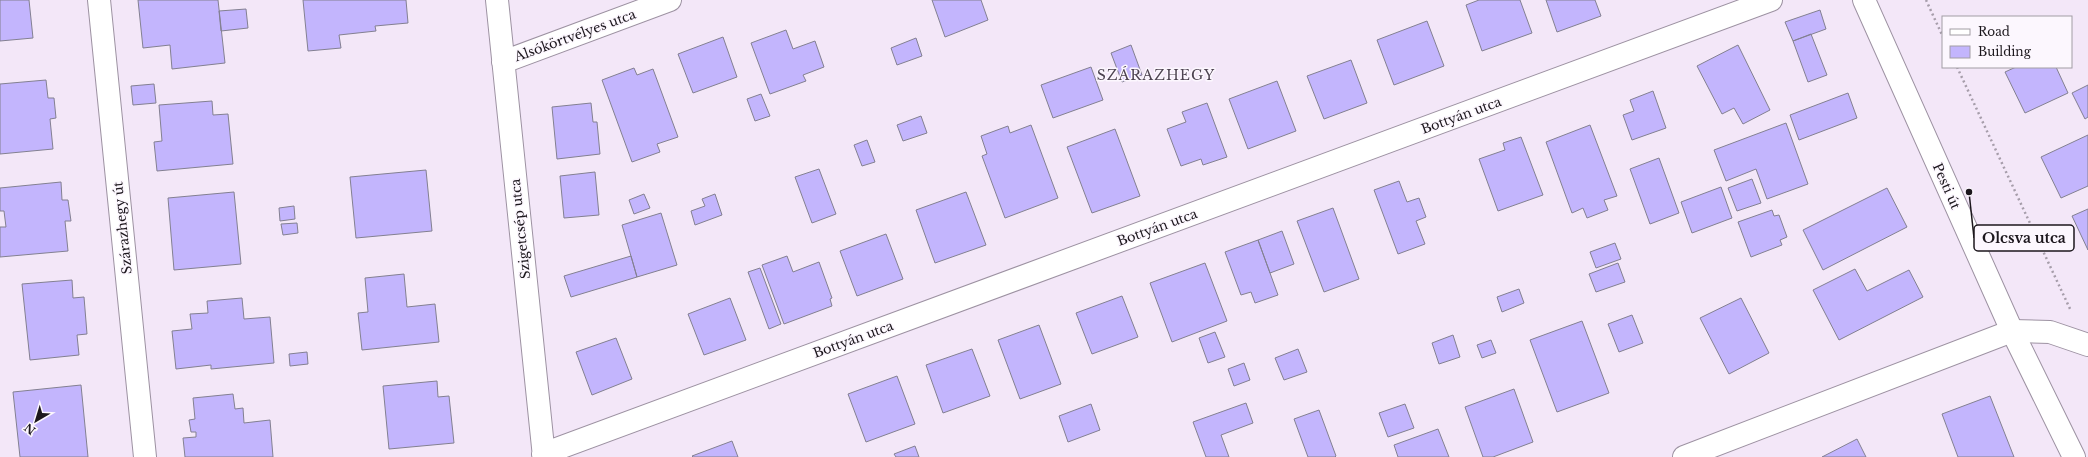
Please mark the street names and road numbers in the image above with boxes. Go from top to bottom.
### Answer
street label: Alsókörtvélyes utca [511,5,639,66]
street label: Bottyán utca [1419,93,1504,138]
street label: Pesti út [1929,161,1964,212]
street label: Szigetcsép utca [507,177,534,280]
street label: Szárazhegy út [109,181,136,275]
street label: Bottyán utca [1115,205,1200,250]
street label: Bottyán utca [811,317,896,362]

